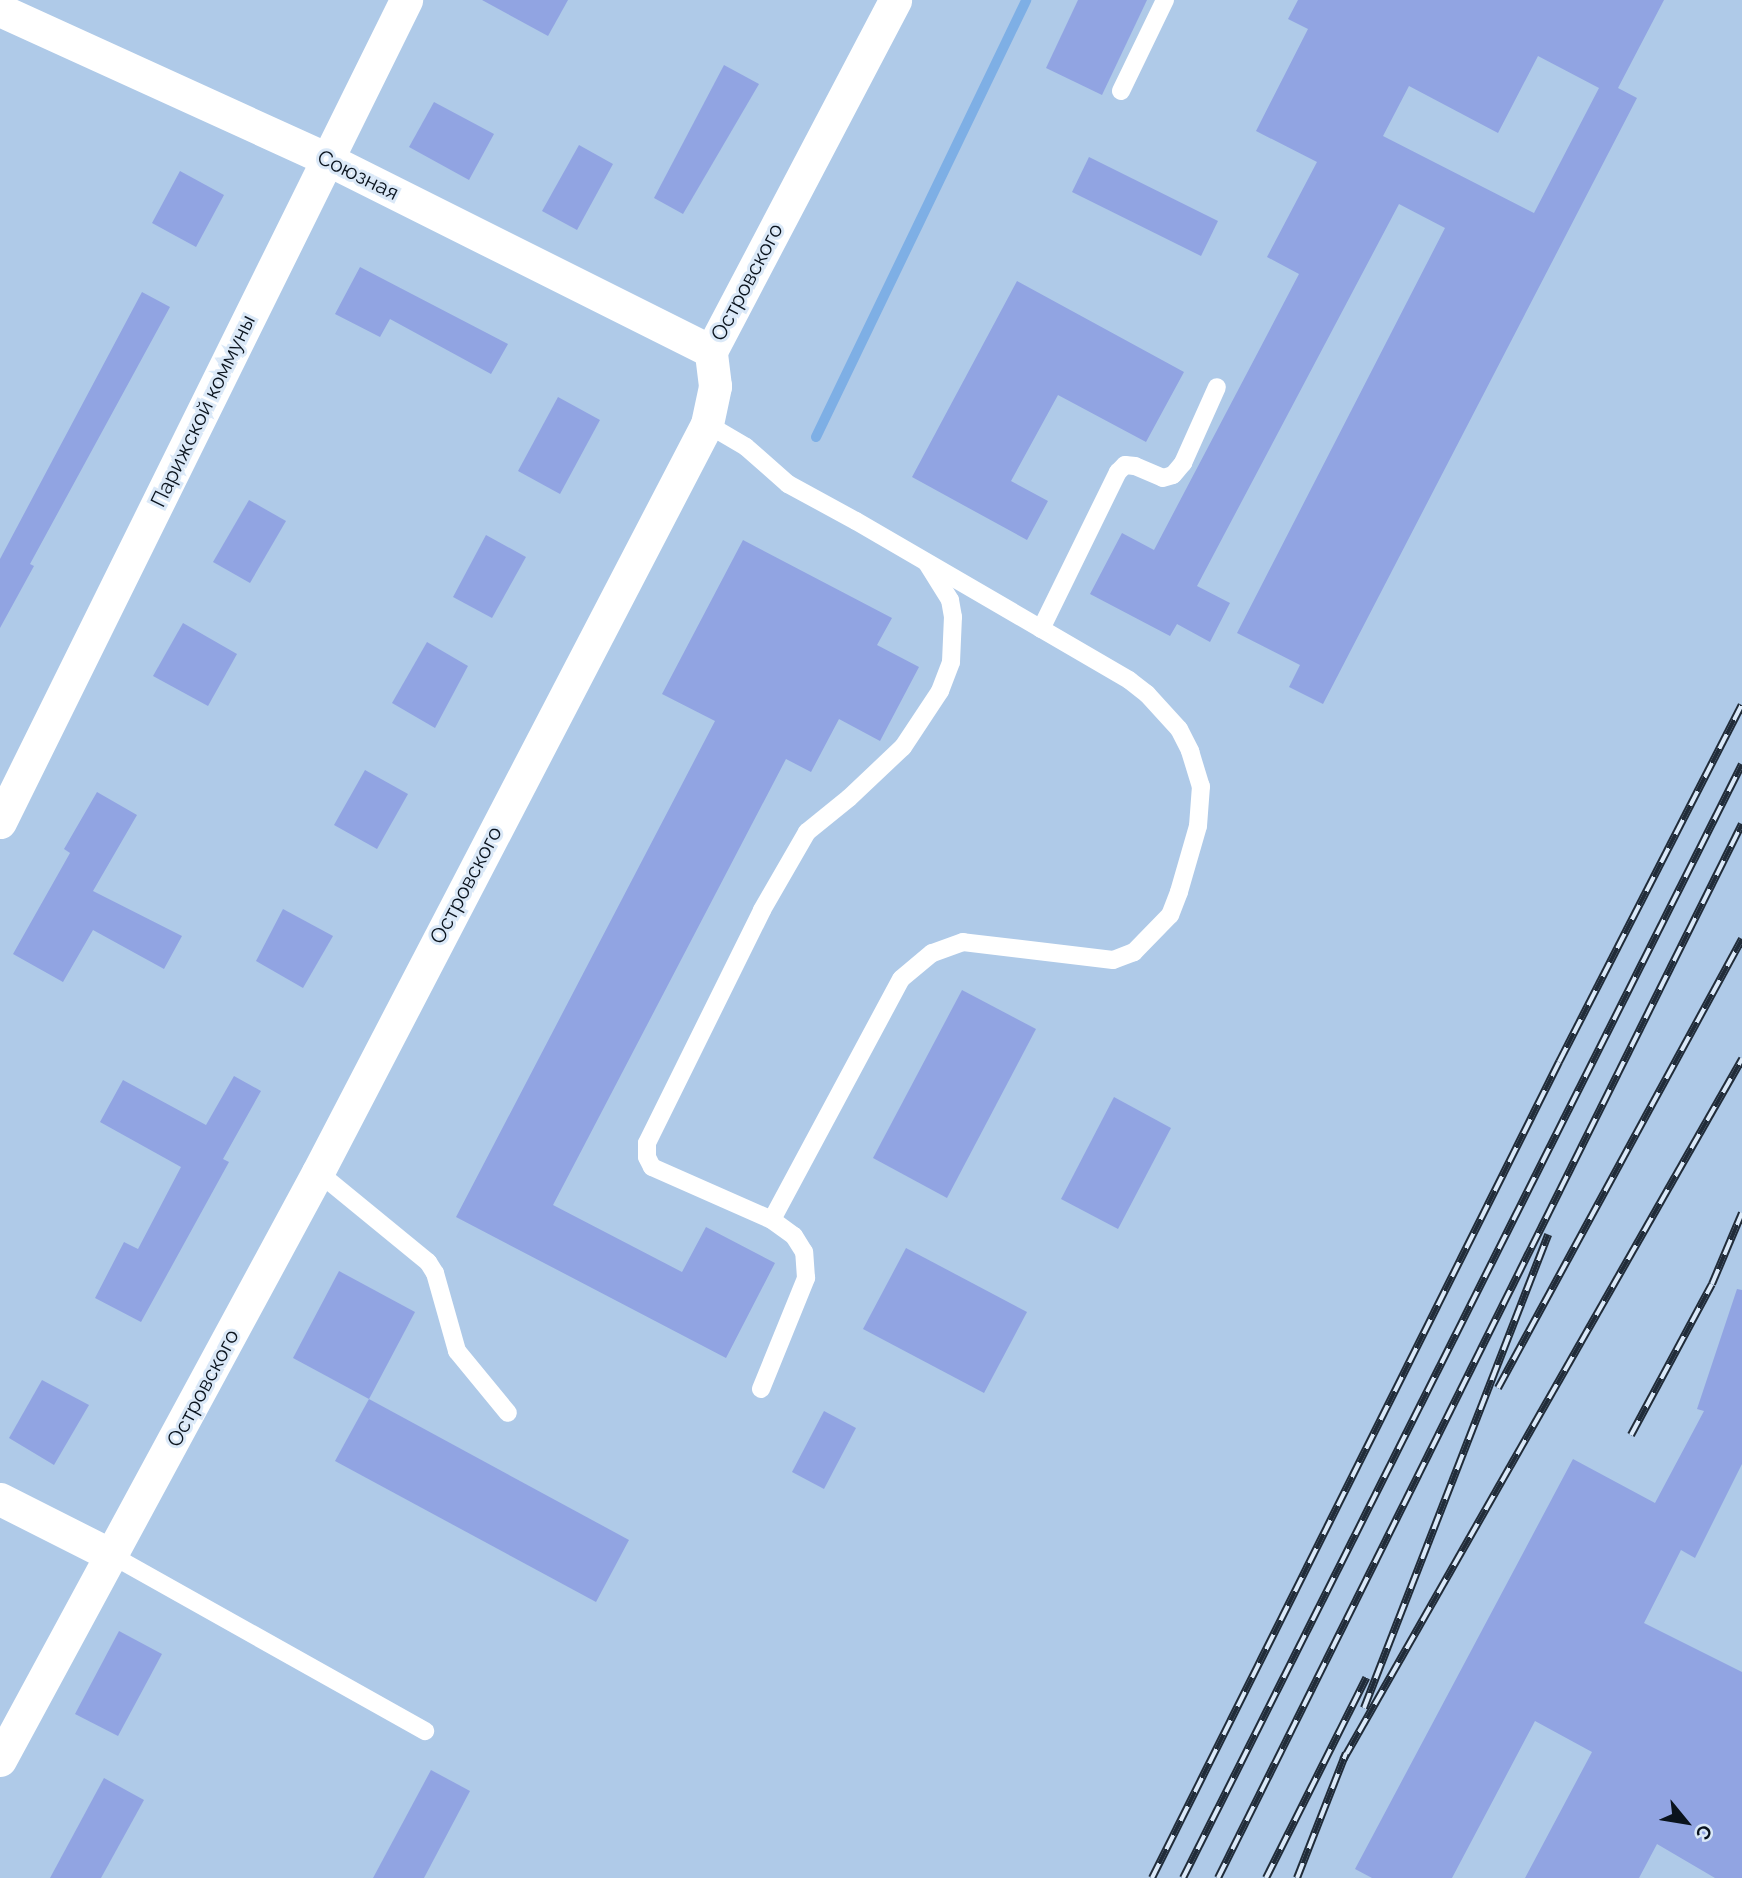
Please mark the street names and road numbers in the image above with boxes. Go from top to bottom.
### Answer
street label: Союзная [313,145,403,205]
street label: Островского [706,219,788,345]
street label: Парижской коммуны [145,311,261,511]
street label: Островского [425,822,507,948]
street label: Островского [162,1325,244,1451]

